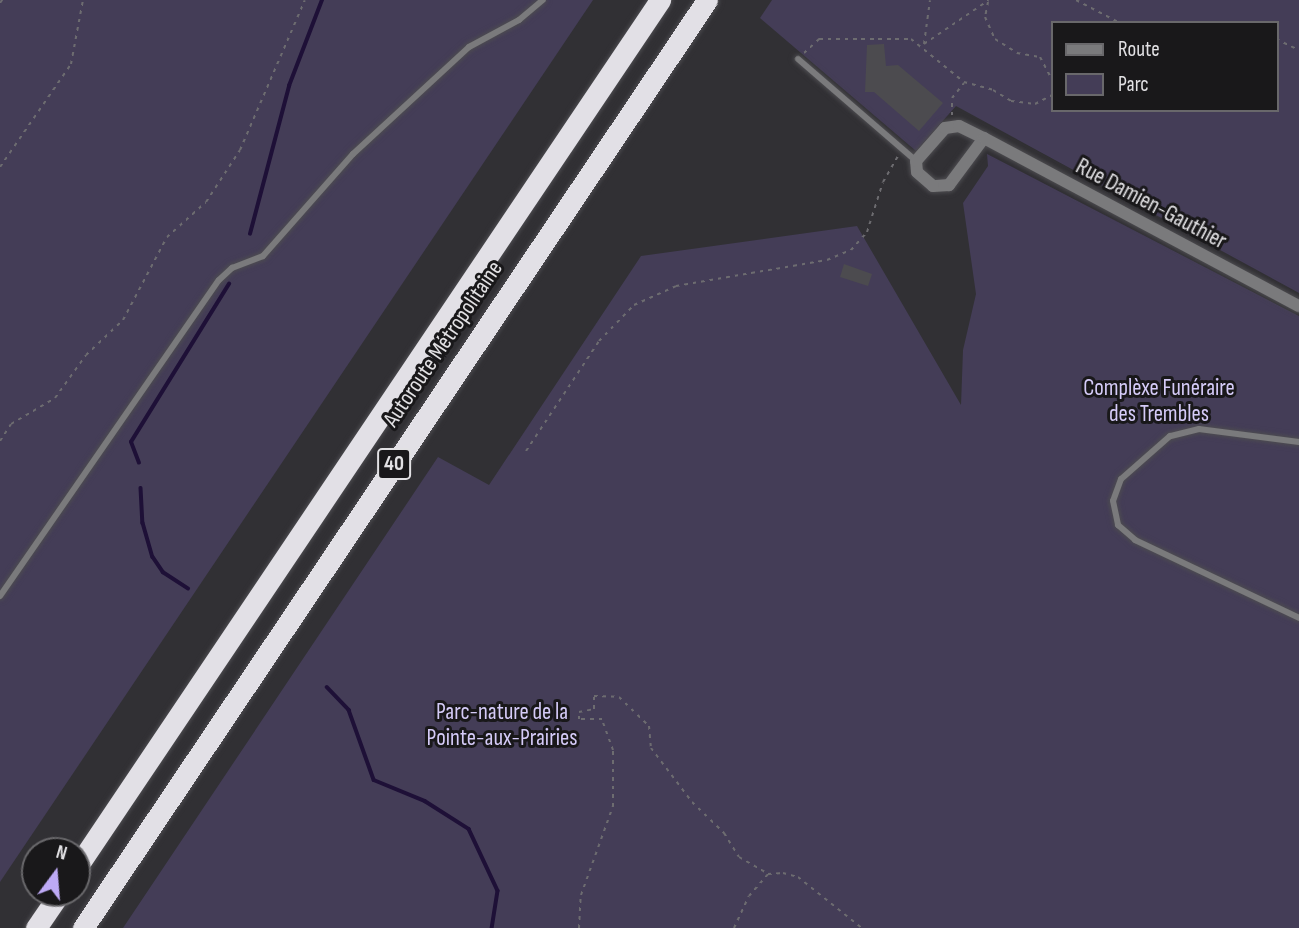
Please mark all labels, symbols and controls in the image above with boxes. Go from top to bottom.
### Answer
legend [1050,21,1278,112]
text: Route [1118,37,1160,62]
text: Parc [1118,72,1149,97]
street label: Rue Damien-Gauthier [1071,153,1231,255]
street label: Autoroute Métropolitaine [377,256,509,432]
park label: Complèxe Funéraire des Trembles [1083,374,1235,428]
road number: 40 [376,447,412,482]
park label: Parc-nature de la Pointe-aux-Prairies [426,698,578,752]
north arrow [21,837,91,907]
text: N [53,841,69,866]

